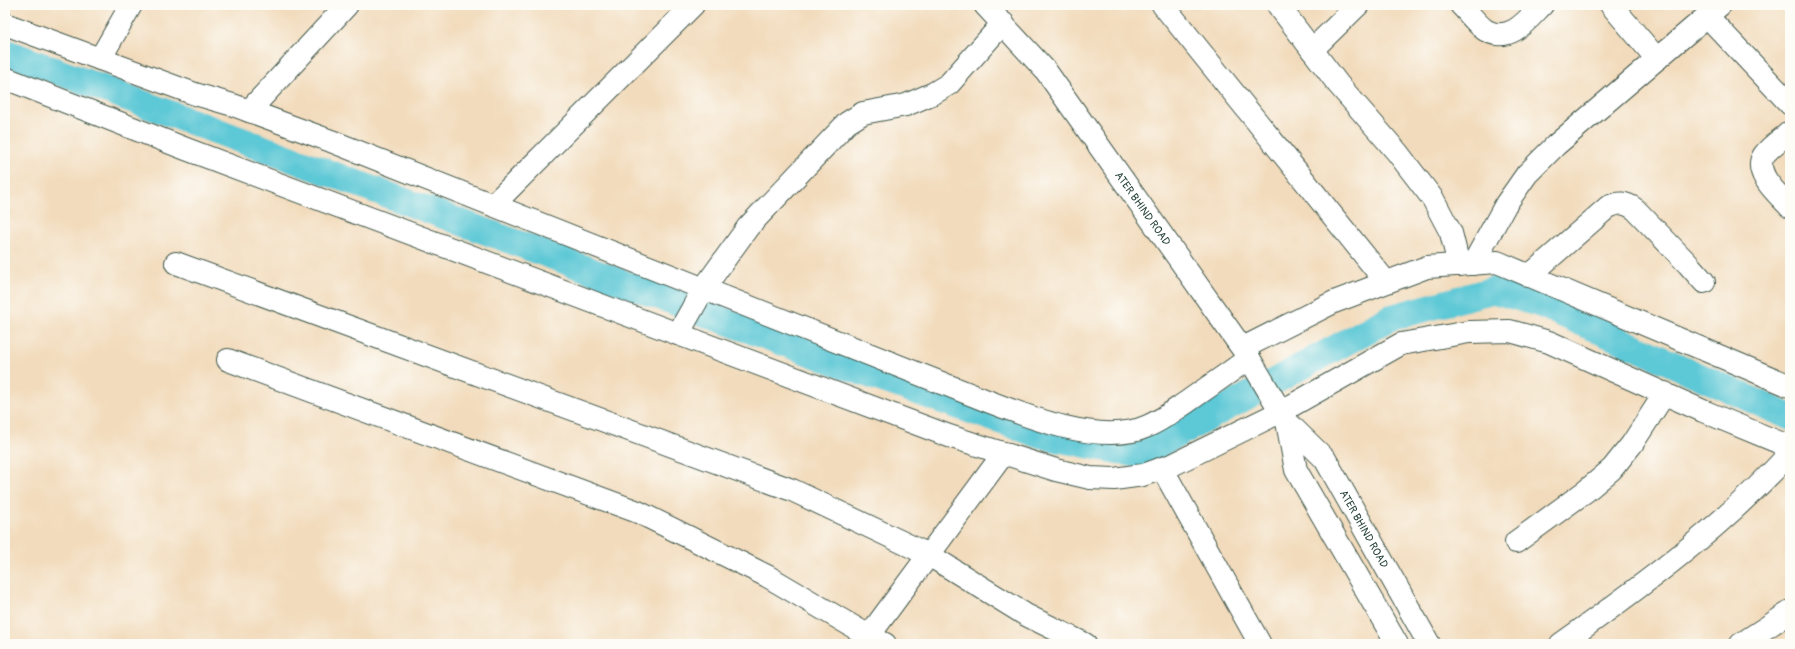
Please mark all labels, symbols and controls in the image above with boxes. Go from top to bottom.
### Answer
street label: ATER BHIND ROAD [1113,169,1174,248]
street label: ATER BHIND ROAD [1337,488,1391,570]

